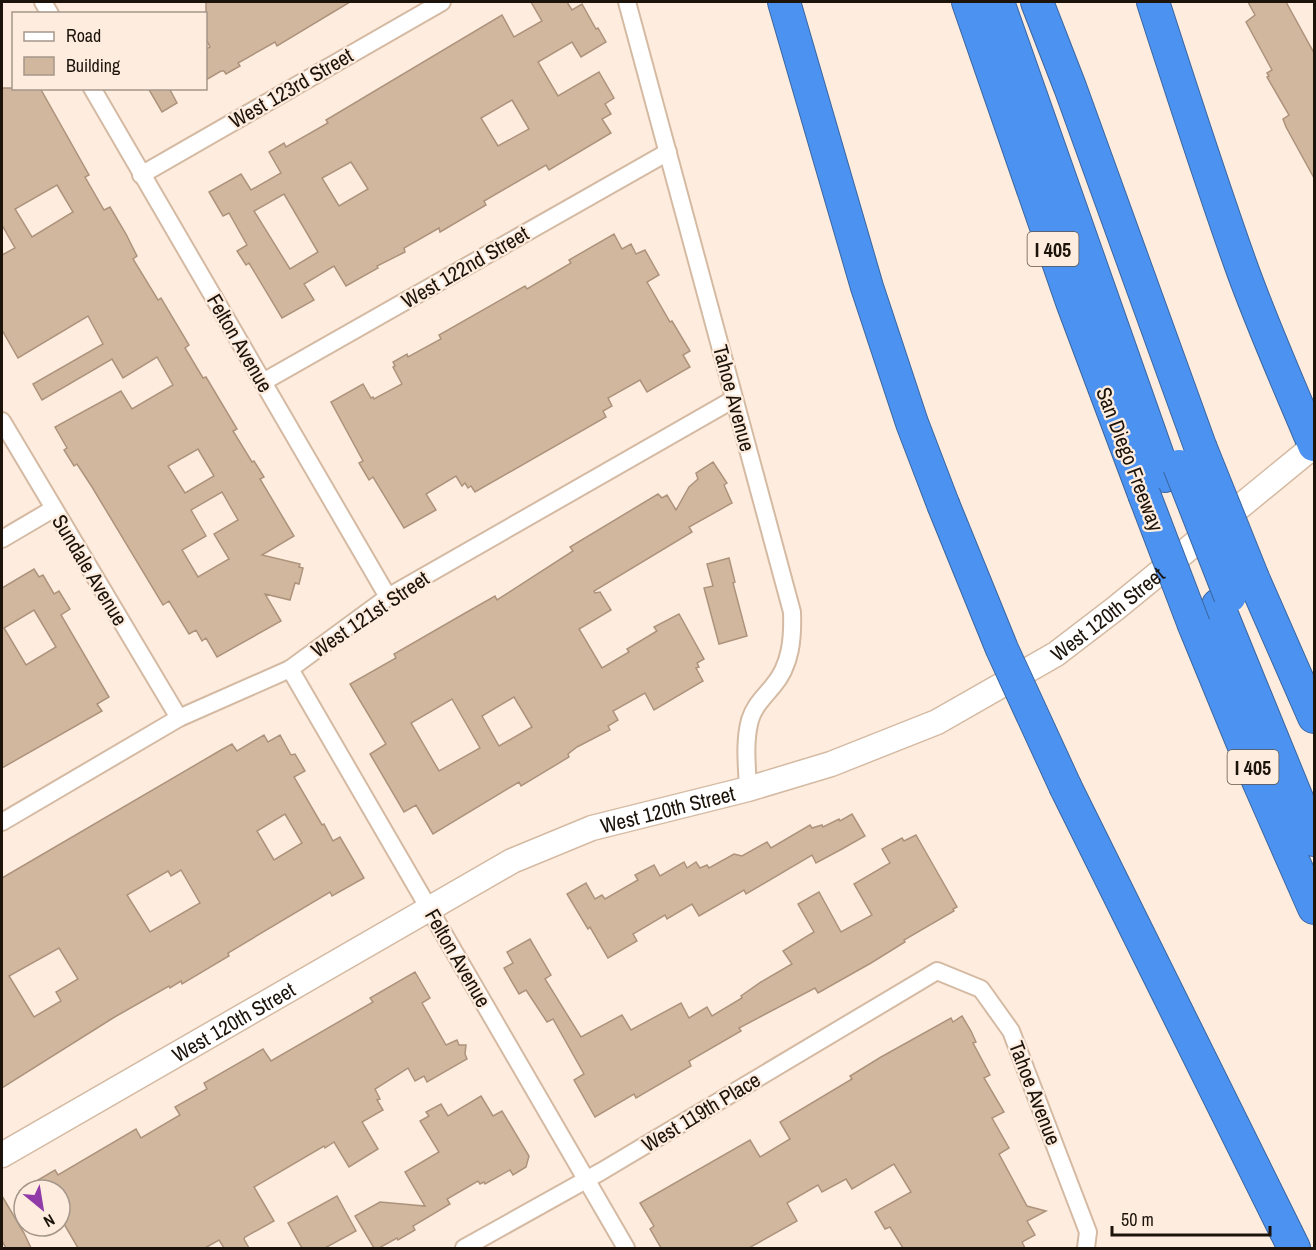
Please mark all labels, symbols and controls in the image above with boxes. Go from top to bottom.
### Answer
legend [12,12,207,90]
text: Road [66,23,101,48]
street label: West 123rd Street [224,41,358,135]
text: Building [66,53,121,78]
street label: West 122nd Street [396,219,534,315]
road number: I 405 [1028,232,1078,266]
street label: Felton Avenue [200,289,280,397]
street label: Tahoe Avenue [706,342,762,454]
street label: San Diego Freeway [1089,383,1171,536]
street label: Sundale Avenue [45,509,135,631]
street label: West 120th Street [1044,560,1171,668]
street label: West 121st Street [305,564,435,664]
road number: I 405 [1228,750,1278,784]
street label: West 120th Street [597,778,738,840]
street label: Felton Avenue [418,904,498,1012]
street label: West 120th Street [166,975,300,1069]
street label: Tahoe Avenue [1002,1037,1068,1149]
street label: West 119th Place [636,1065,766,1159]
north arrow [12,1178,72,1238]
scale bar [1112,1199,1270,1237]
text: 50 m [1121,1207,1154,1232]
text: N [40,1209,59,1233]

